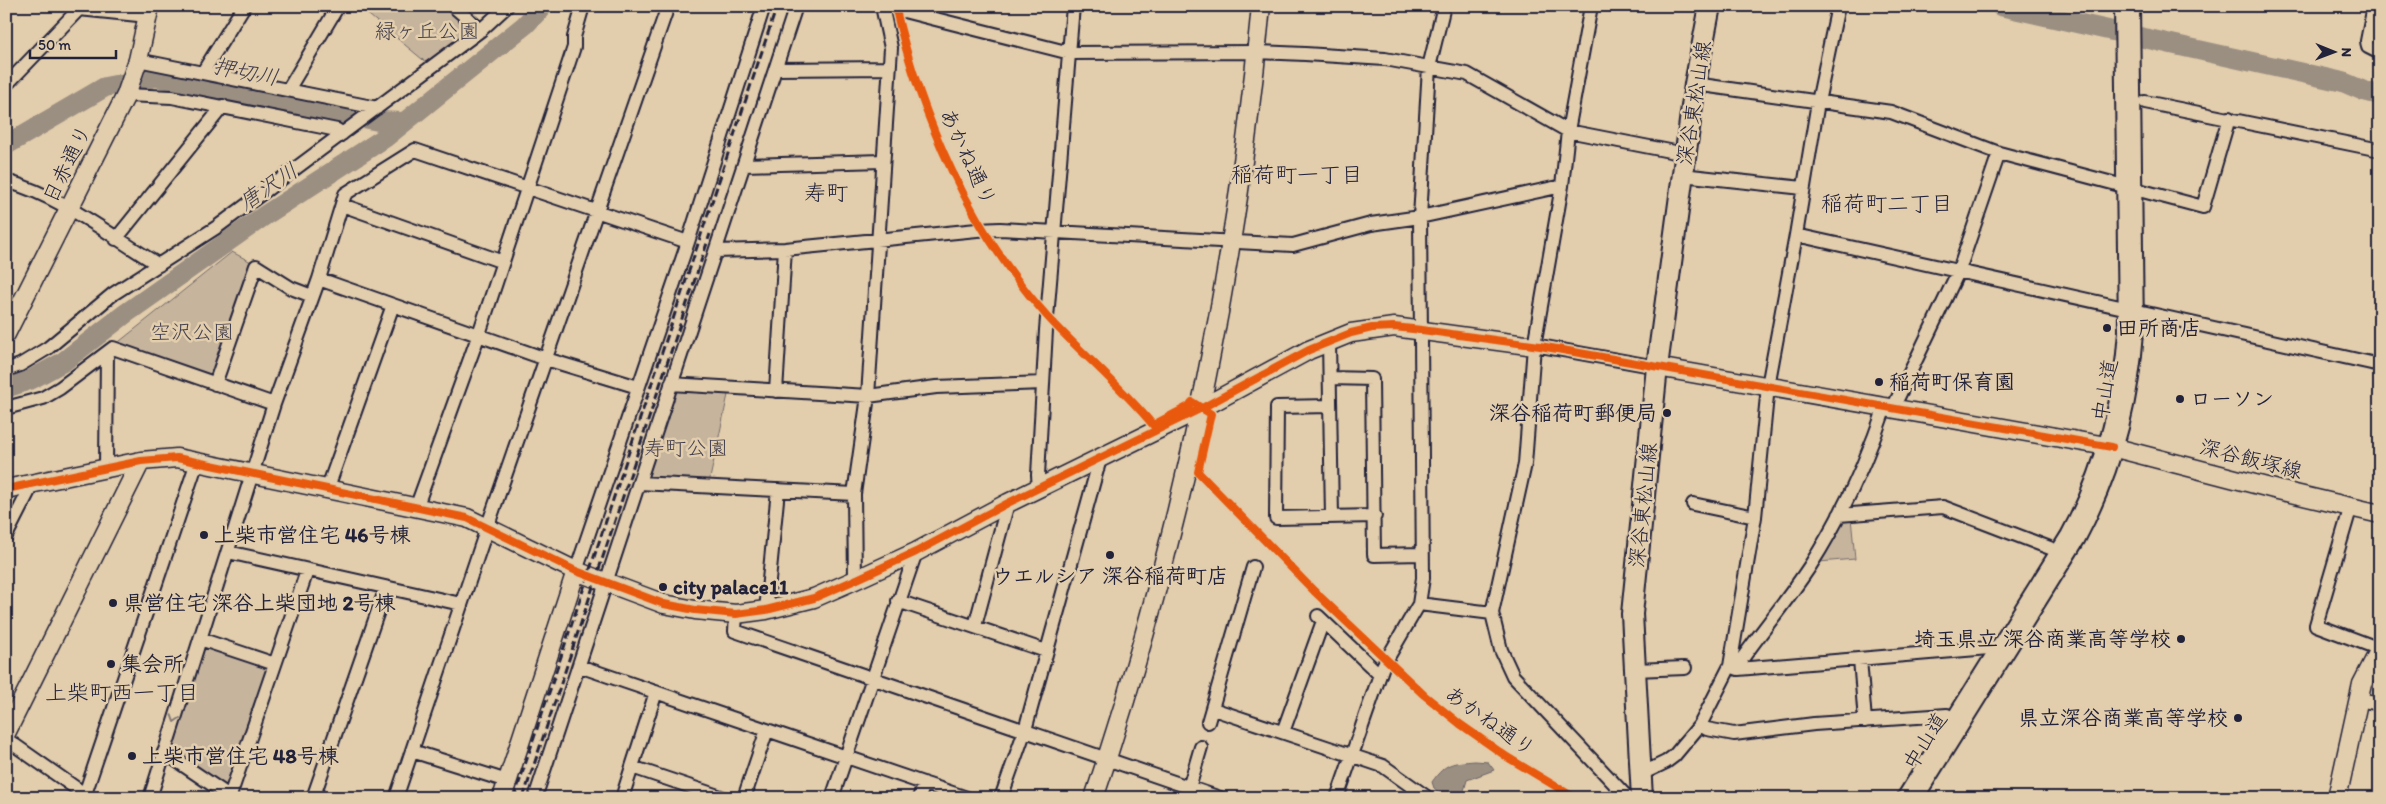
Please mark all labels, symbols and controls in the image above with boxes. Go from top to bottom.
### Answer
park label: 緑ヶ丘公園 [375,18,480,43]
scale bar [30,28,116,60]
north arrow [2308,28,2358,78]
text: 50 m [38,36,71,54]
street label: 深谷東松山線 [1671,39,1716,167]
text: N [2338,47,2355,57]
water label: 押切川 [211,52,281,91]
street label: あかね通り [935,104,1002,210]
street label: 日赤通り [37,121,96,207]
water label: 唐沢川 [233,157,303,216]
district label: 稲荷町一丁目 [1231,161,1363,188]
district label: 寿町 [804,179,848,206]
district label: 稲荷町二丁目 [1821,190,1953,217]
place label: 田所商店 [2117,315,2201,340]
park label: 空沢公園 [150,319,234,344]
marker: 田所商店 [2101,322,2113,334]
street label: 中山道 [2087,357,2122,423]
place label: 稲荷町保育園 [1889,369,2015,394]
marker: 稲荷町保育園 [1873,376,1885,388]
place label: ローソン [2190,386,2274,411]
marker: ローソン [2174,393,2186,405]
place label: 深谷稲荷町郵便局 [1489,400,1657,425]
marker: 深谷稲荷町郵便局 [1661,407,1673,419]
street label: 深谷飯塚線 [2197,434,2305,483]
park label: 寿町公園 [644,435,728,460]
street label: 深谷東松山線 [1623,441,1662,569]
place label: 上柴市営住宅 46号棟 [214,522,410,547]
marker: 上柴市営住宅 46号棟 [198,529,210,541]
marker: ウエルシア 深谷稲荷町店 [1104,549,1116,561]
place label: ウエルシア 深谷稲荷町店 [992,563,1228,588]
place label: city palace11 [673,574,789,600]
marker: city palace11 [657,581,669,593]
place label: 県営住宅 深谷上柴団地 2号棟 [123,590,396,615]
marker: 県営住宅 深谷上柴団地 2号棟 [107,597,119,609]
place label: 埼玉県立 深谷商業高等学校 [1914,626,2171,651]
marker: 埼玉県立 深谷商業高等学校 [2175,633,2187,645]
place label: 集会所 [121,651,184,676]
marker: 集会所 [105,658,117,670]
district label: 上柴町西一丁目 [45,679,199,706]
street label: あかね通り [1440,680,1540,761]
place label: 県立深谷商業高等学校 [2018,705,2228,730]
street label: 中山道 [1897,707,1952,774]
marker: 県立深谷商業高等学校 [2232,712,2244,724]
one-way arrow [170,715,180,723]
place label: 上柴市営住宅 48号棟 [142,743,339,768]
marker: 上柴市営住宅 48号棟 [126,750,138,762]

